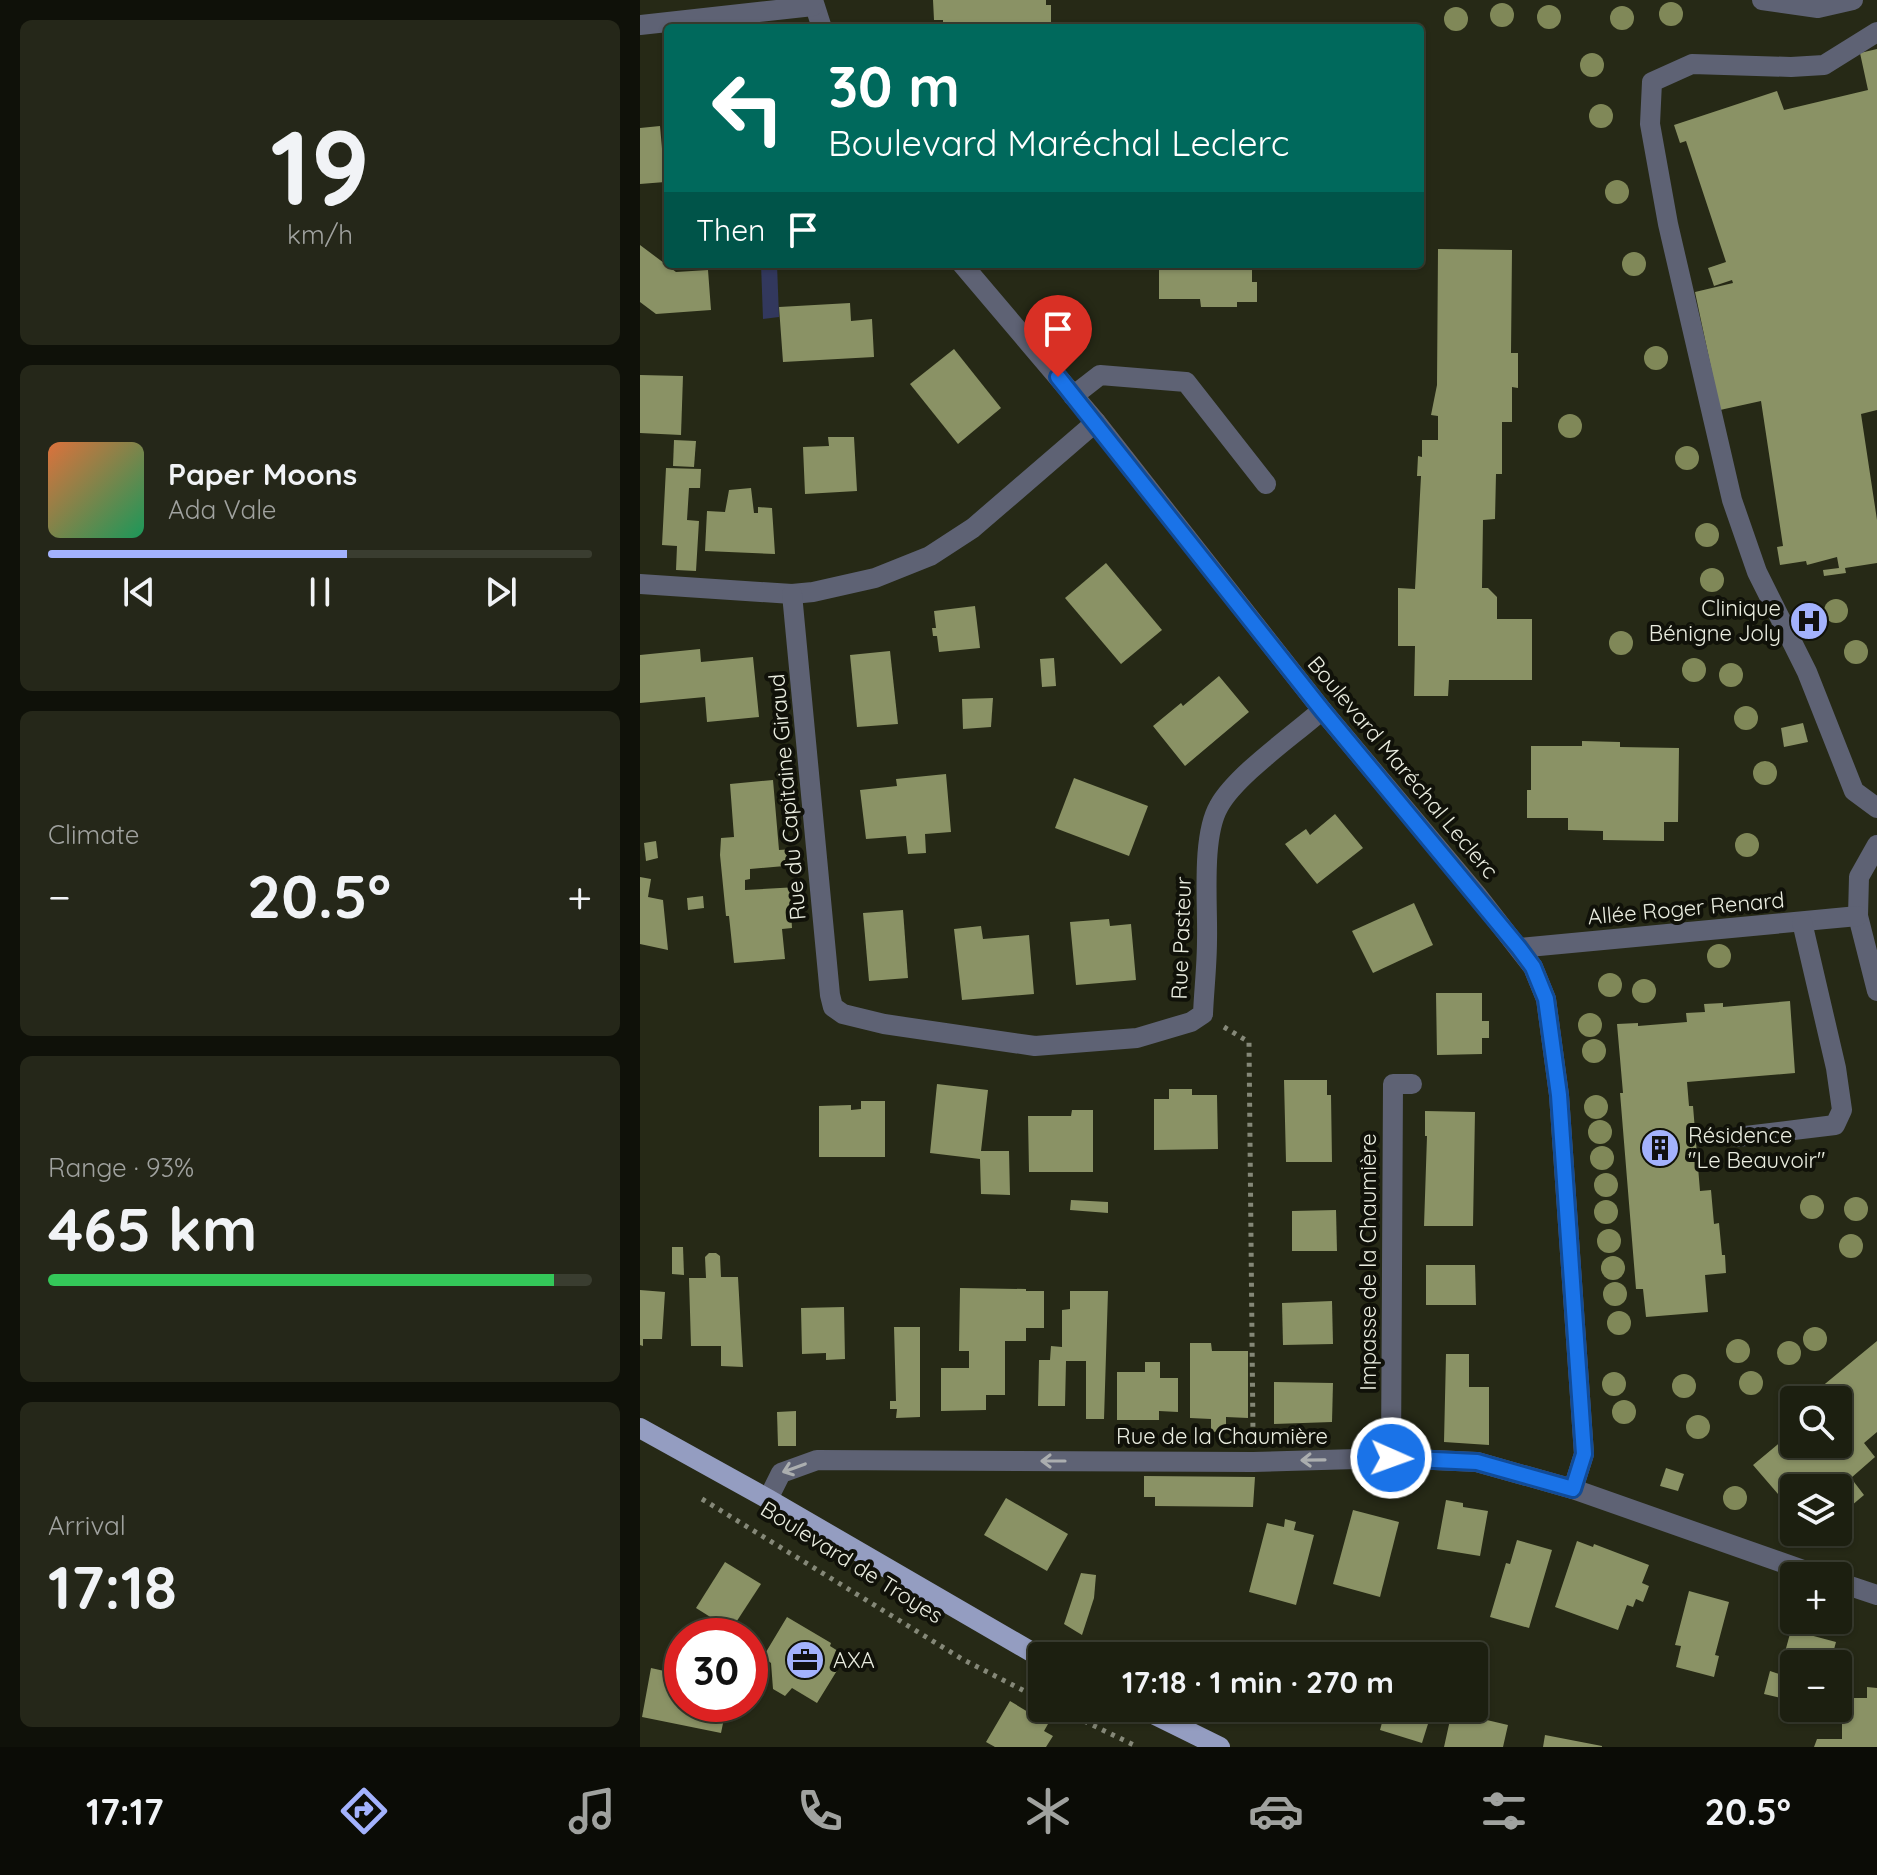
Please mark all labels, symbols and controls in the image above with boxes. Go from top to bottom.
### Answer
text: 30 m [828,51,960,121]
icon: left [696,56,800,160]
text: 19 [270,101,370,231]
text: Boulevard Maréchal Leclerc [828,120,1289,165]
icon: arrive [781,208,825,252]
text: Then [696,211,765,249]
text: km/h [287,218,353,251]
pin [1024,295,1092,377]
icon: arrive [1036,307,1080,351]
text: Paper Moons [168,455,357,493]
text: Ada Vale [168,493,277,526]
icon: previous [117,570,161,614]
icon: pause [298,570,342,614]
icon: next [479,570,523,614]
place label: Clinique Bénigne Joly [1649,594,1781,647]
hospital icon: Clinique Bénigne Joly [1788,600,1830,642]
street label: Boulevard Maréchal Leclerc [1302,650,1504,884]
street label: Rue du Capitaine Giraud [762,673,812,921]
text: Climate [48,818,139,851]
text: 20.5° [247,858,391,933]
text: − [48,869,71,924]
text: + [567,869,592,924]
street label: Rue Pasteur [1165,876,1197,1000]
street label: Allée Roger Renard [1586,885,1786,931]
place label: Résidence "Le Beauvoir" [1688,1121,1825,1174]
building icon: Résidence "Le Beauvoir" [1639,1127,1681,1169]
street label: Impasse de la Chaumière [1354,1133,1382,1391]
text: Range · 93% [48,1151,194,1184]
text: 465 km [48,1191,257,1266]
map controls [1780,1386,1852,1722]
button: search [1780,1386,1852,1458]
position arrow [1349,1416,1433,1500]
street label: Rue de la Chaumière [1116,1422,1328,1450]
one-way arrow [1300,1452,1327,1468]
one-way arrow [1040,1453,1067,1469]
one-way arrow [782,1462,807,1476]
button: layers [1780,1474,1852,1546]
street label: Boulevard de Troyes [756,1495,948,1629]
text: Arrival [48,1509,126,1542]
text: 17:18 [48,1549,177,1624]
button: + [1780,1562,1852,1634]
speed limit sign: 30 [664,1618,768,1722]
office icon: AXA [784,1639,826,1681]
place label: AXA [833,1646,875,1674]
button: − [1780,1650,1852,1722]
text: 17:18 · 1 min · 270 m [1122,1663,1394,1701]
icon: directions [336,1783,392,1839]
icon: music [564,1783,620,1839]
icon: phone [792,1783,848,1839]
icon: climate [1020,1783,1076,1839]
icon: car [1248,1783,1304,1839]
icon: filters [1476,1783,1532,1839]
text: 17:17 [86,1789,163,1834]
text: 20.5° [1704,1789,1791,1834]

